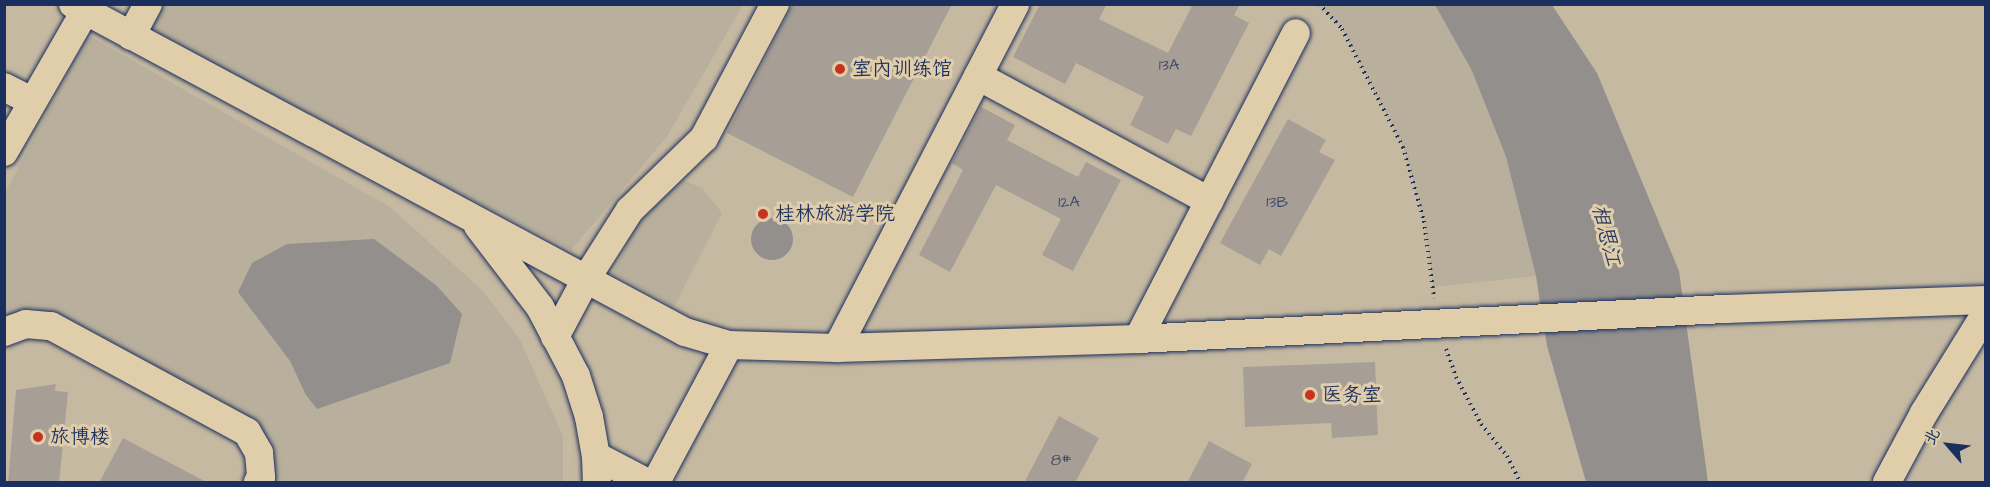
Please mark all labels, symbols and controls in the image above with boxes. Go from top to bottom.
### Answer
house number: 13A [1159,55,1179,75]
place label: 室内训练馆 [852,57,952,81]
marker: 室内训练馆 [833,62,847,76]
house number: 12A [1058,192,1080,212]
house number: 13B [1266,192,1288,212]
water label: 相思江 [1586,201,1626,269]
place label: 桂林旅游学院 [775,202,895,226]
marker: 桂林旅游学院 [756,207,770,221]
place label: 医务室 [1322,383,1382,407]
marker: 医务室 [1303,388,1317,402]
north arrow [1918,415,1978,475]
text: 北 [1919,424,1946,449]
place label: 旅博楼 [50,425,110,449]
marker: 旅博楼 [31,430,45,444]
house number: 8# [1051,450,1071,470]

